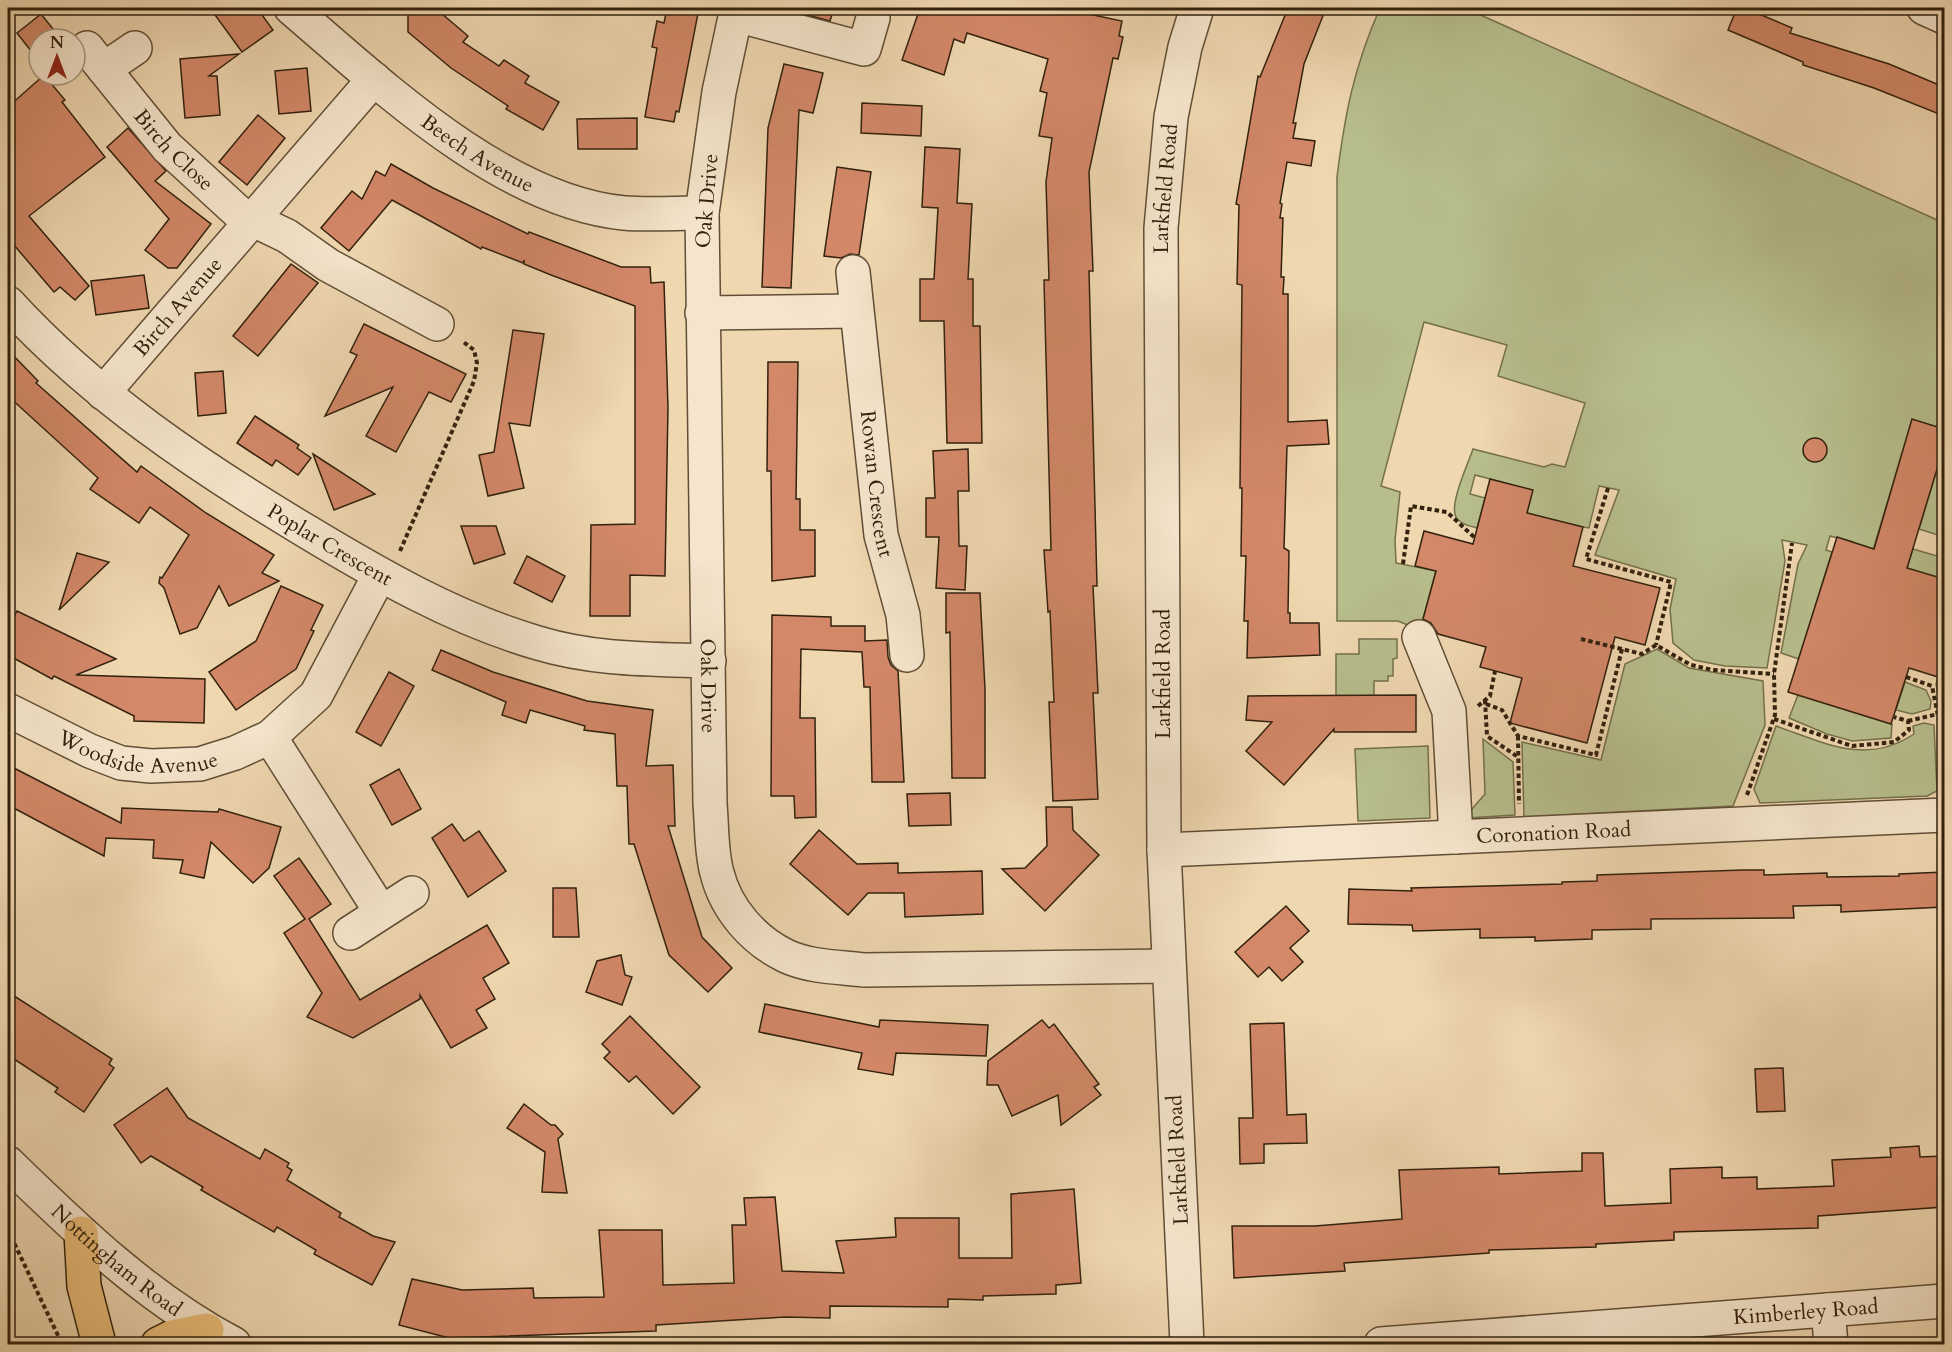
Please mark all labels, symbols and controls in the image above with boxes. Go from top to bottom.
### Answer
north arrow [27,27,87,87]
text: N [50,32,64,54]
street label: Birch Close [127,103,220,197]
street label: Beech Avenue [415,107,539,200]
street label: Larkfield Road [1146,122,1185,254]
street label: Oak Drive [688,152,726,250]
street label: Birch Avenue [126,251,229,363]
street label: Rowan Crescent [853,409,901,561]
street label: Poplar Crescent [262,496,398,593]
street label: Larkfield Road [1149,609,1178,739]
street label: Oak Drive [693,638,724,734]
street label: Woodside Avenue [52,722,222,781]
street label: Coronation Road [1475,815,1632,850]
street label: Larkfield Road [1160,1094,1196,1226]
street label: Nottingham Road [45,1197,188,1323]
street label: Kimberley Road [1732,1292,1879,1332]

